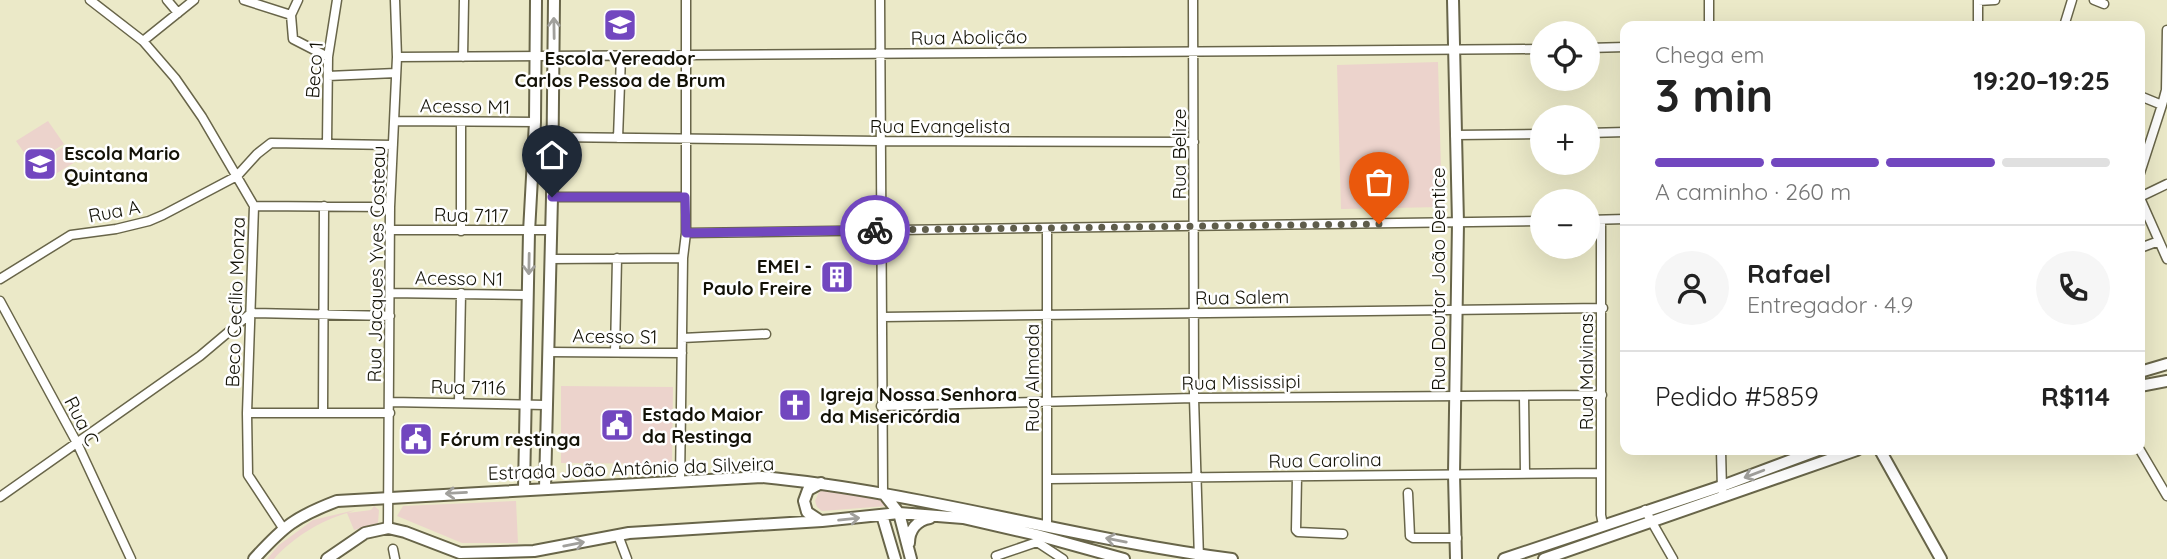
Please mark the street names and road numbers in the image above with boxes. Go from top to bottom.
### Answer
street label: Rua Abolição [910,24,1028,50]
street label: Beco 1 [300,41,328,99]
street label: Acesso M1 [420,93,510,119]
street label: Rua Belize [1167,108,1191,200]
street label: Rua Evangelista [870,114,1010,138]
street label: Rua Jacques Yves Costeau [362,145,390,383]
street label: Rua Doutor João Dentice [1426,167,1450,391]
street label: Rua A [86,194,142,228]
street label: Rua 7117 [434,202,509,228]
street label: Beco Cecílio Monza [220,216,250,388]
street label: Acesso N1 [415,265,503,291]
street label: Rua Salem [1195,284,1289,310]
street label: Rua Malvinas [1574,314,1598,430]
street label: Acesso S1 [572,323,658,349]
street label: Rua Almada [1020,324,1044,432]
street label: Rua Mississipi [1181,369,1301,395]
street label: Rua 7116 [430,374,506,400]
street label: Rua C [59,392,105,450]
street label: Rua Carolina [1268,447,1382,473]
street label: Estrada João Antônio da Silveira [487,451,775,485]

